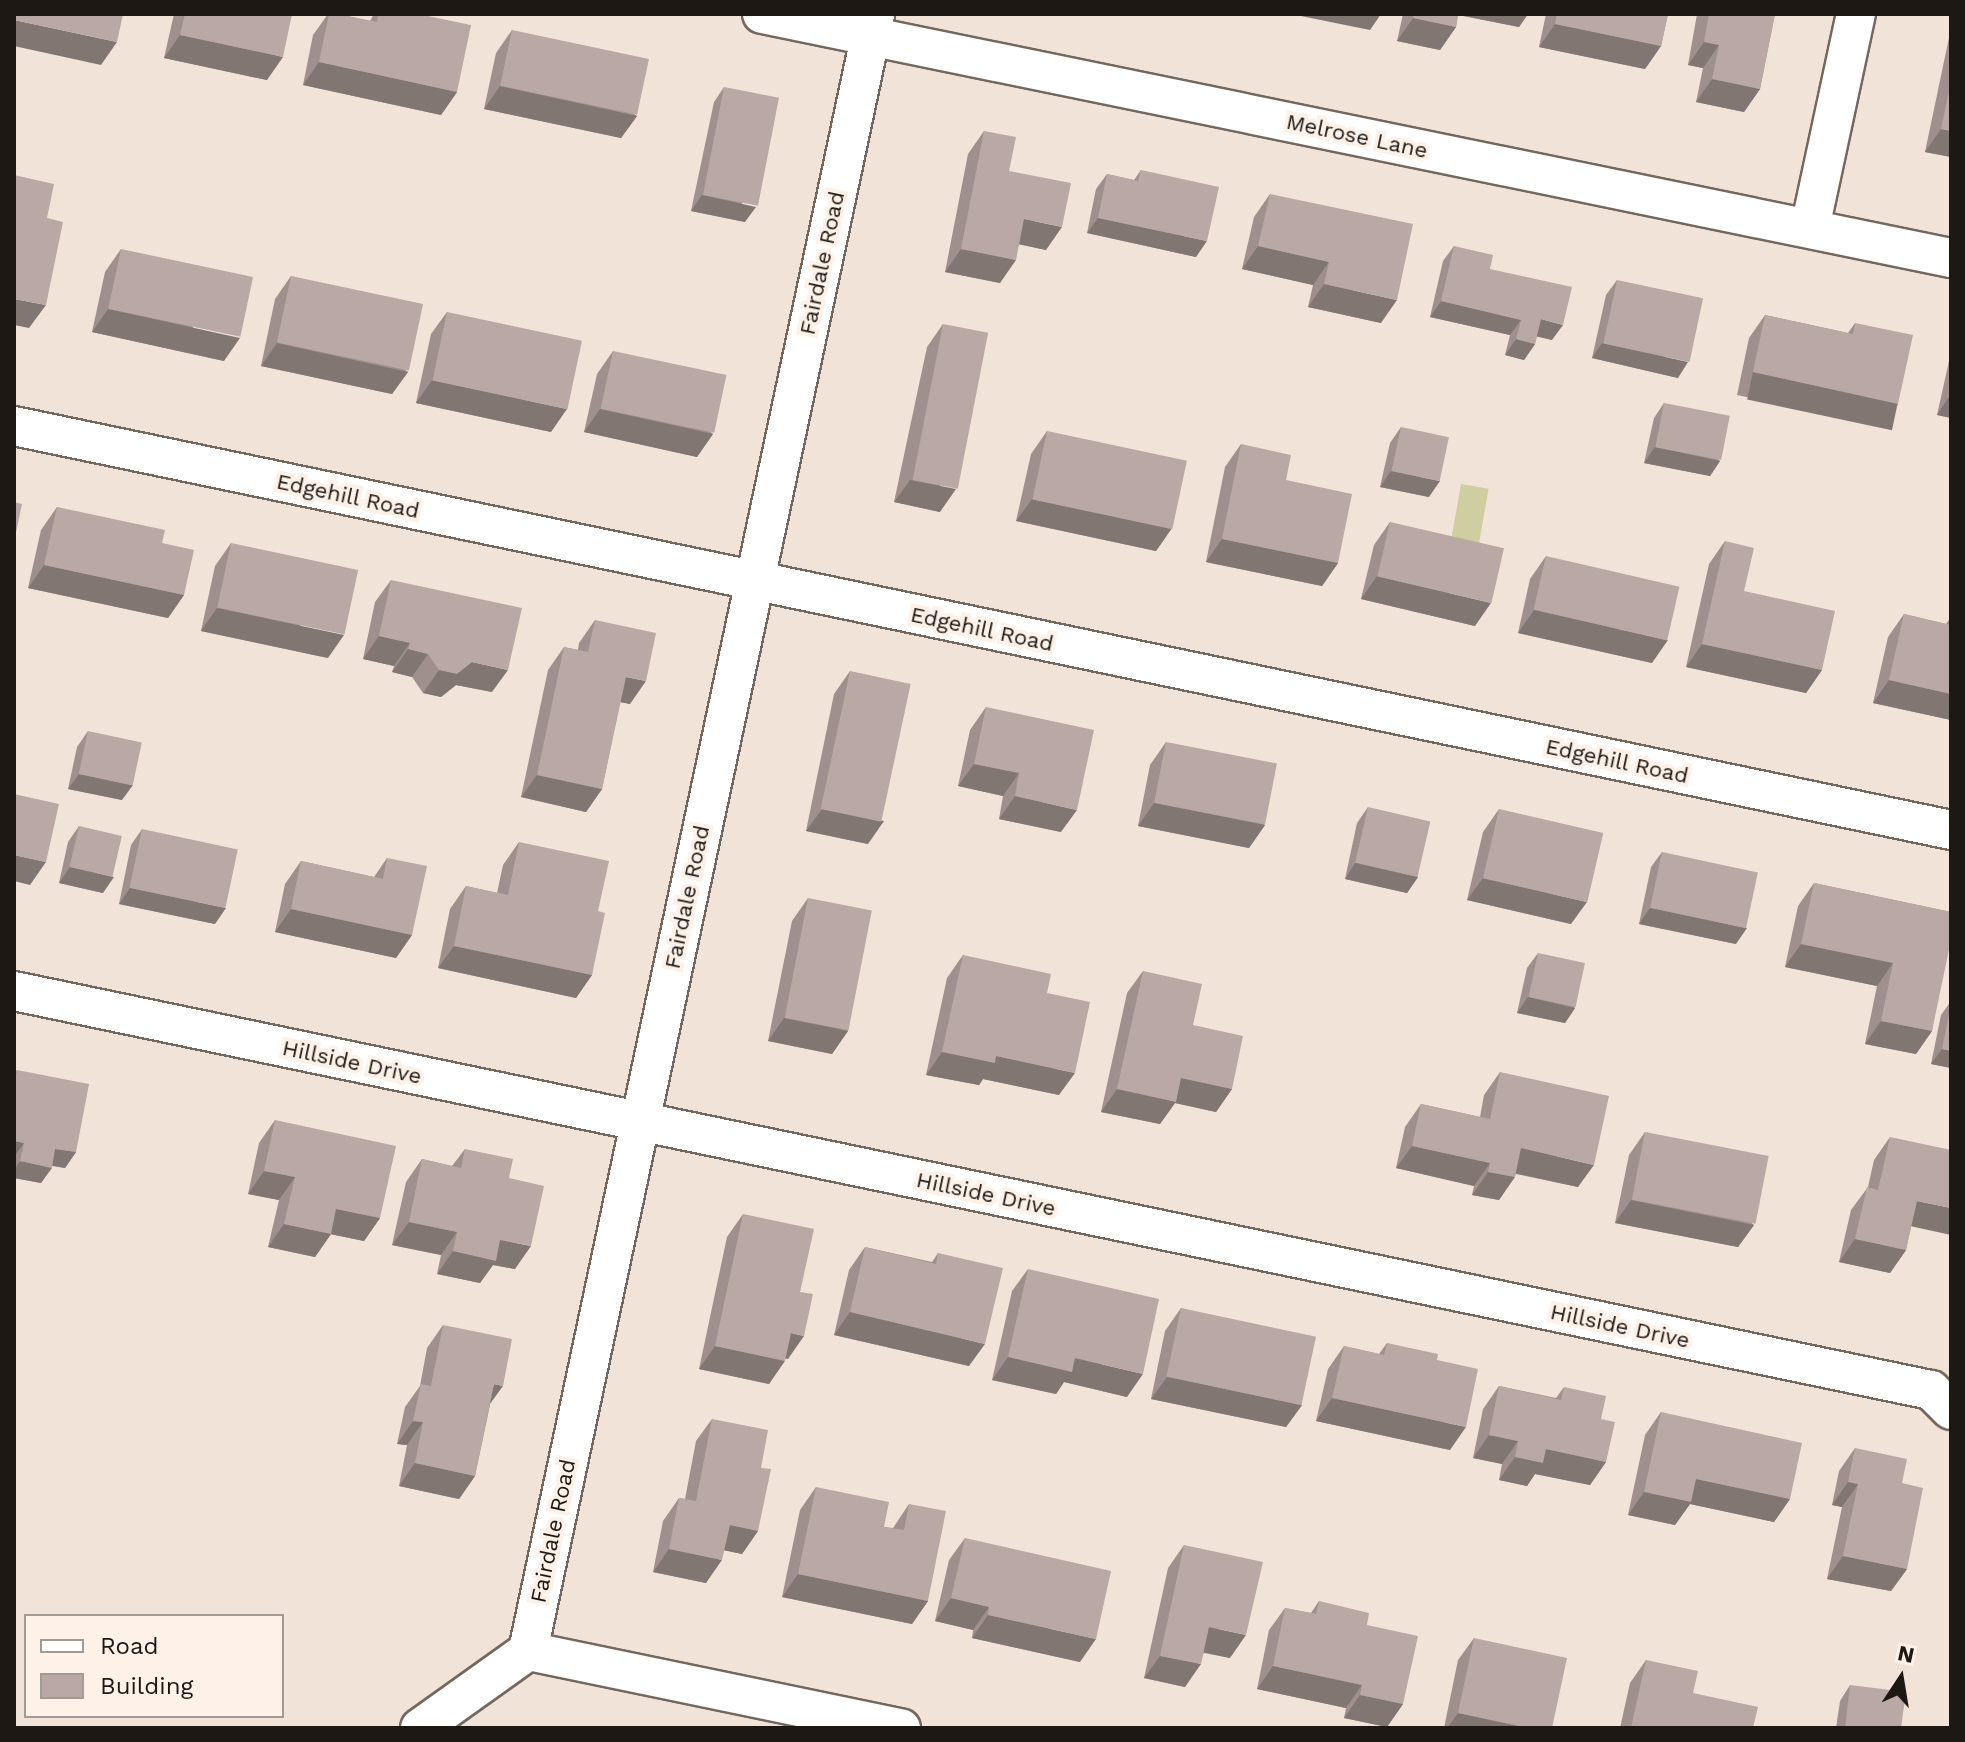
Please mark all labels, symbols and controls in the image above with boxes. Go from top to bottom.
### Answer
street label: Melrose Lane [1284,108,1430,164]
street label: Fairdale Road [794,189,850,337]
street label: Edgehill Road [274,468,422,524]
street label: Edgehill Road [908,601,1056,657]
street label: Edgehill Road [1543,733,1691,789]
street label: Fairdale Road [659,823,715,971]
street label: Hillside Drive [280,1034,424,1090]
street label: Hillside Drive [914,1166,1058,1222]
street label: Hillside Drive [1548,1298,1692,1354]
street label: Fairdale Road [525,1457,581,1605]
legend [24,1614,284,1718]
text: Road [100,1632,159,1660]
north arrow [1861,1638,1941,1718]
text: N [1896,1640,1917,1668]
text: Building [100,1672,193,1700]

